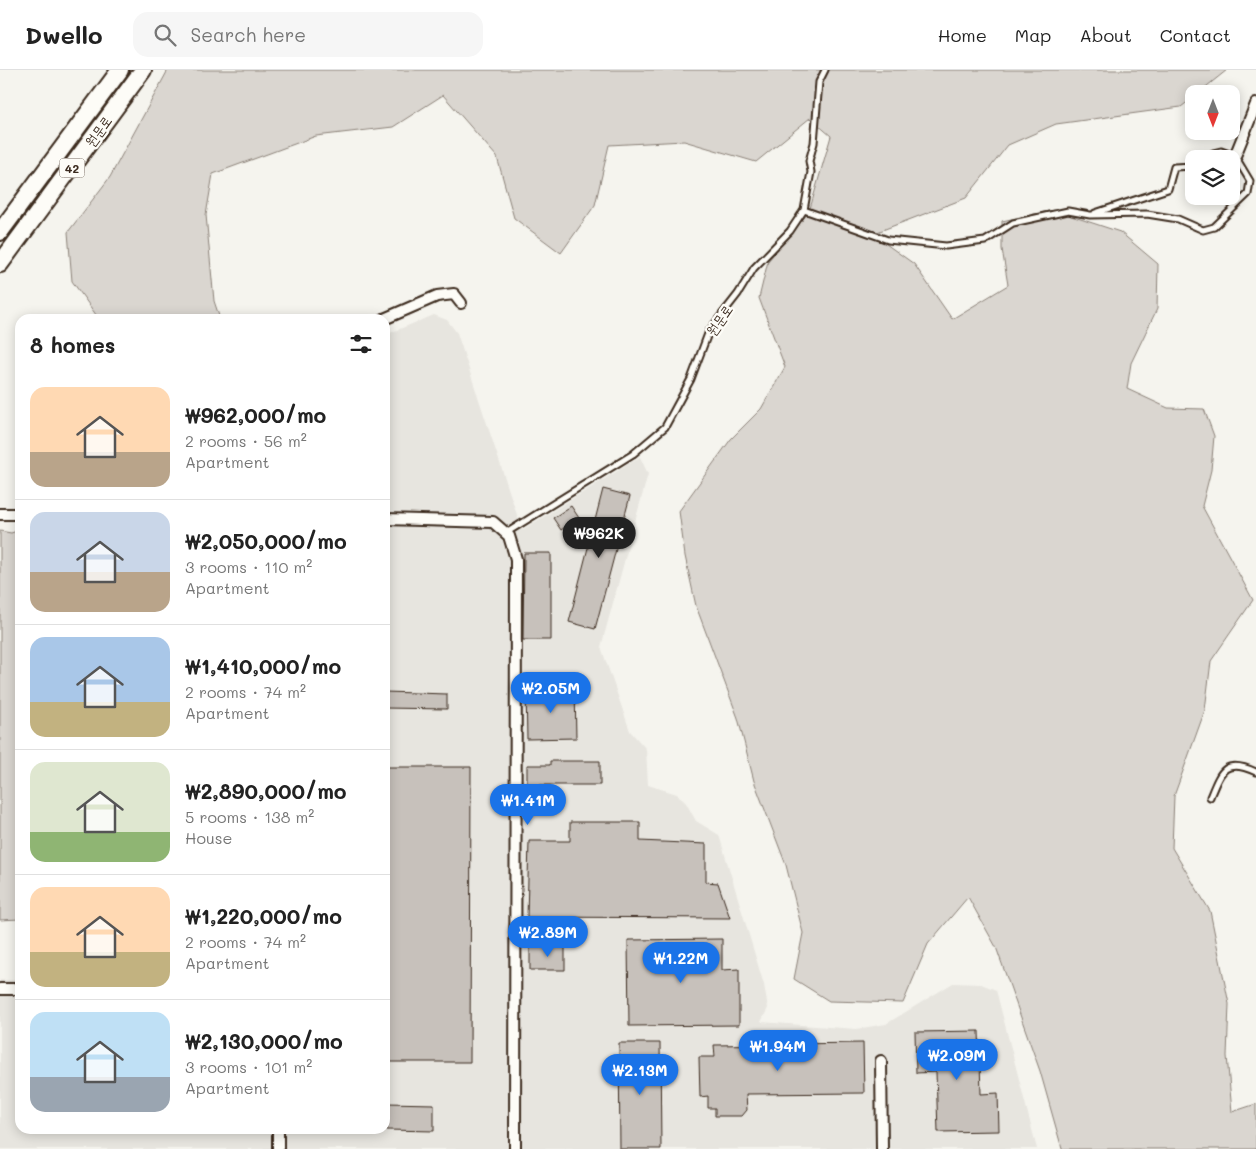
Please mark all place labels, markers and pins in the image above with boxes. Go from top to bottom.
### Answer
pin: ₩962K [564,516,634,559]
pin: ₩2.05M [510,672,592,714]
pin: ₩1.41M [487,784,569,826]
pin: ₩2.89M [507,916,589,958]
pin: ₩1.22M [640,942,722,984]
pin: ₩1.94M [737,1030,819,1072]
pin: ₩2.09M [916,1038,998,1081]
pin: ₩2.13M [599,1054,681,1096]

